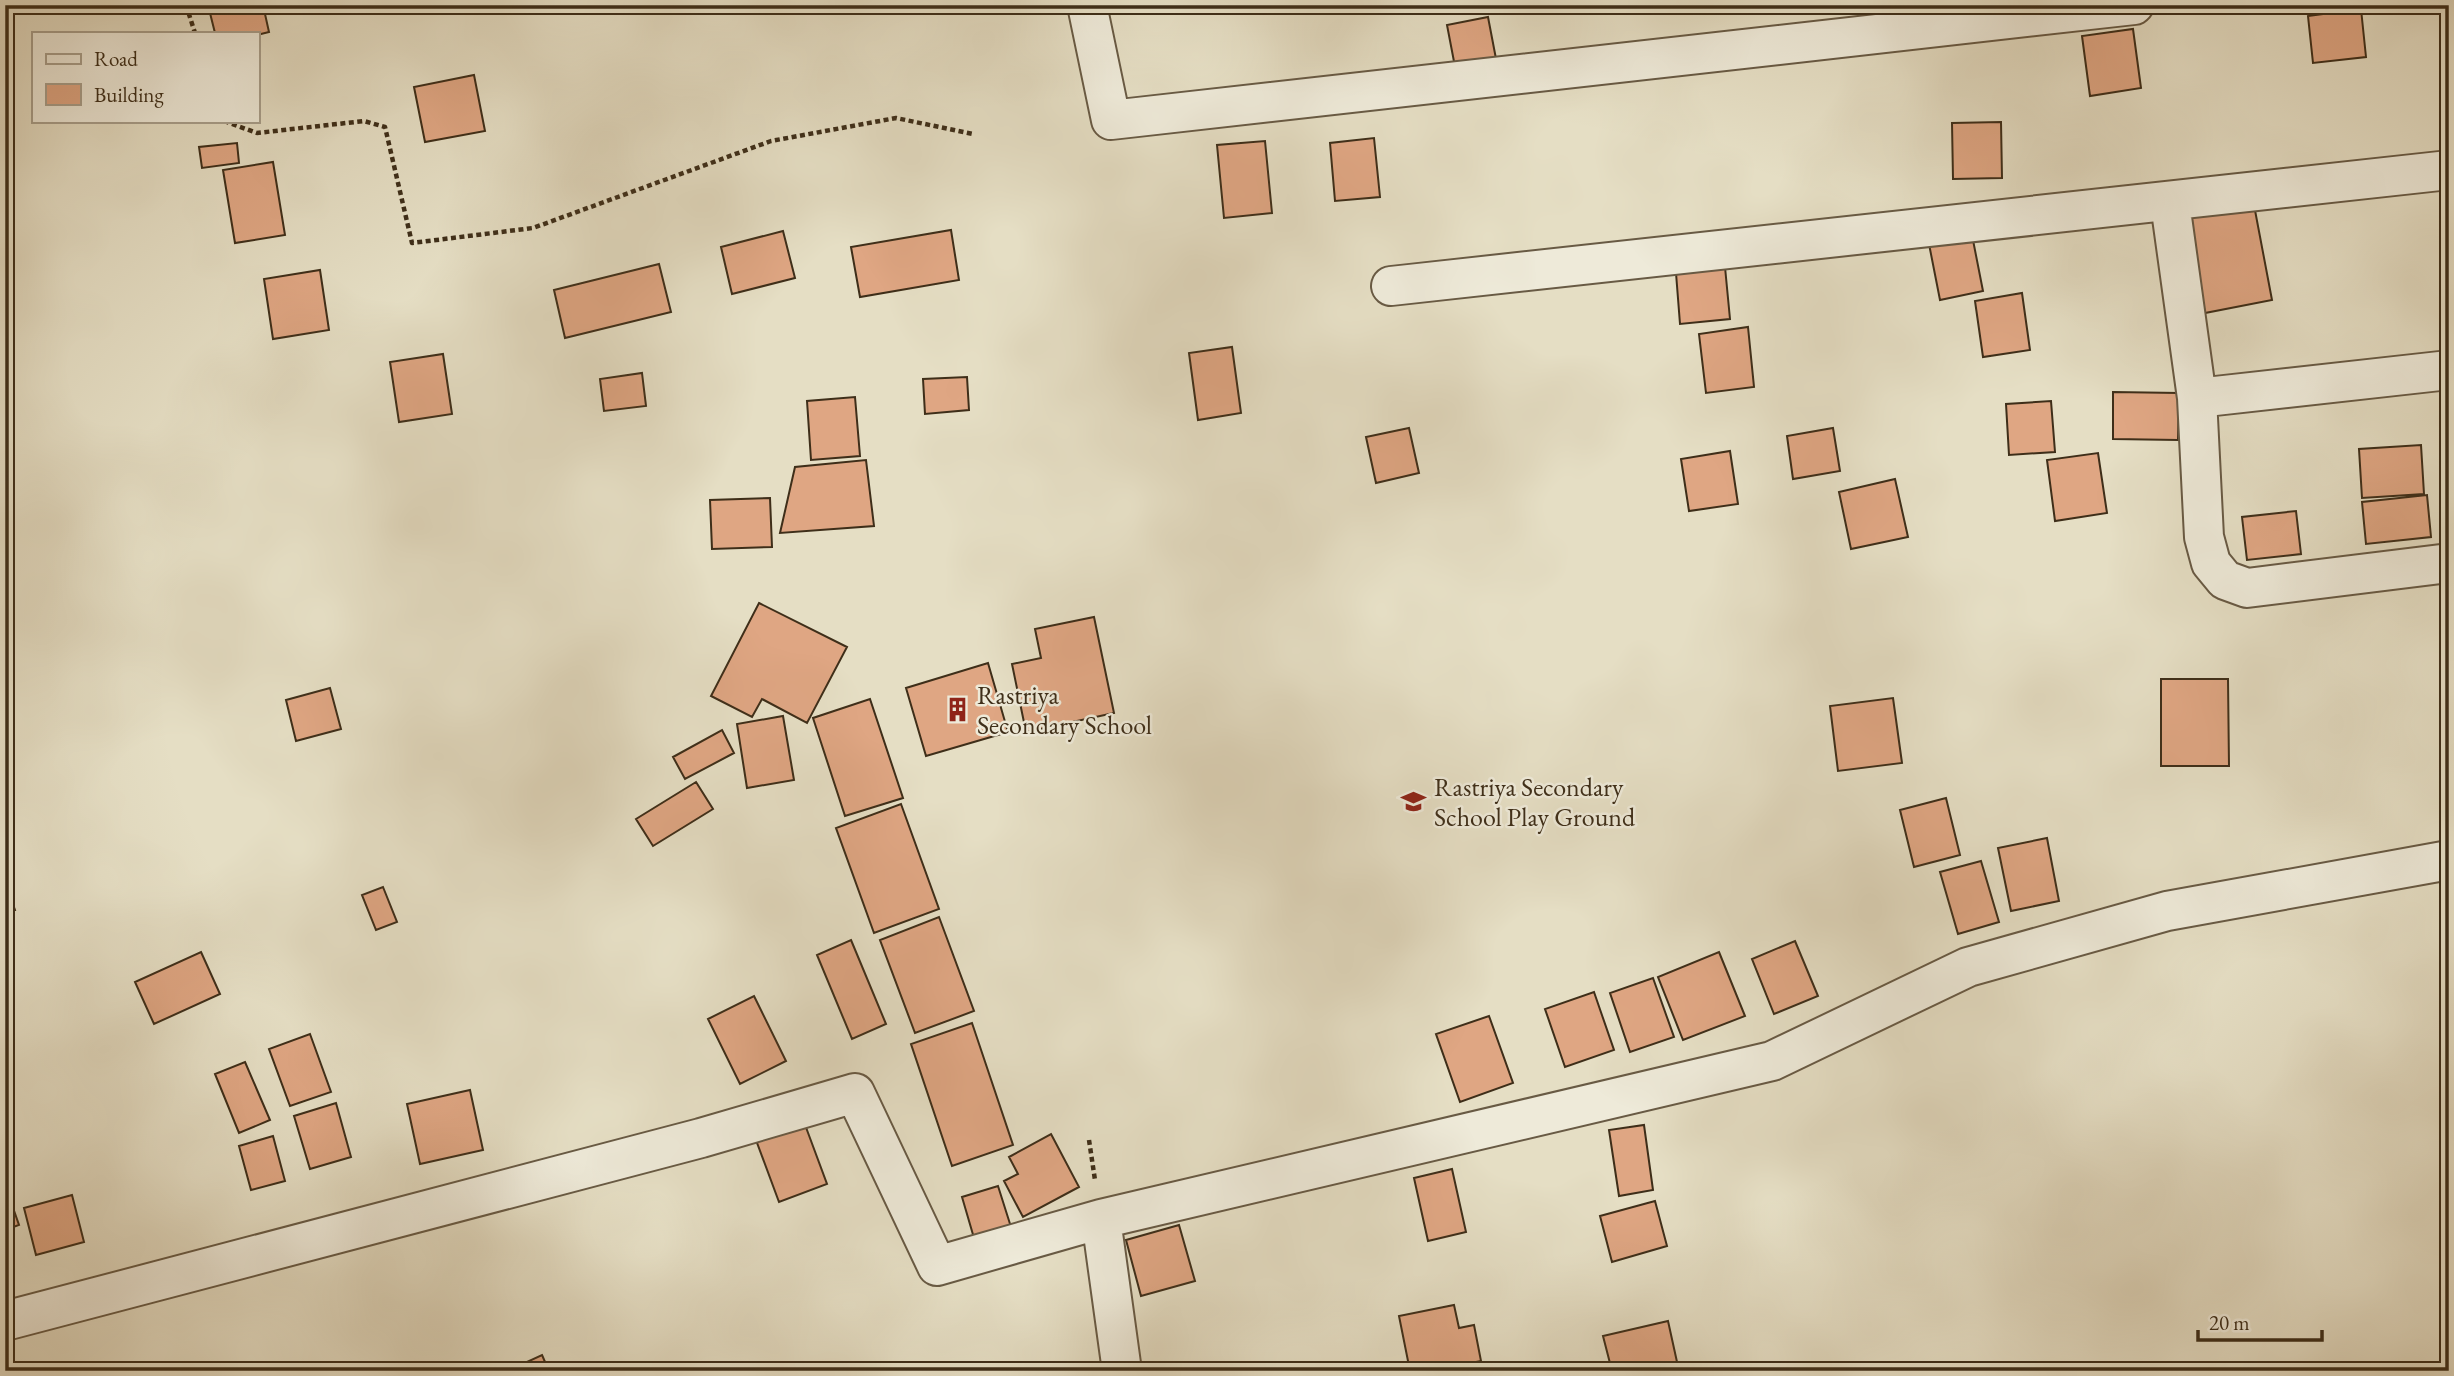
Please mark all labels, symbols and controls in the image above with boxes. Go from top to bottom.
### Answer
legend [32,32,259,122]
text: Road [94,45,138,72]
text: Building [94,81,164,108]
place label: Rastriya Secondary School [977,678,1152,742]
building icon: Rastriya Secondary School [943,696,971,724]
place label: Rastriya Secondary School Play Ground [1434,770,1636,834]
school or university icon: Rastriya Secondary School Play Ground [1400,788,1428,816]
scale bar [2198,1299,2323,1343]
text: 20 m [2209,1309,2250,1336]

